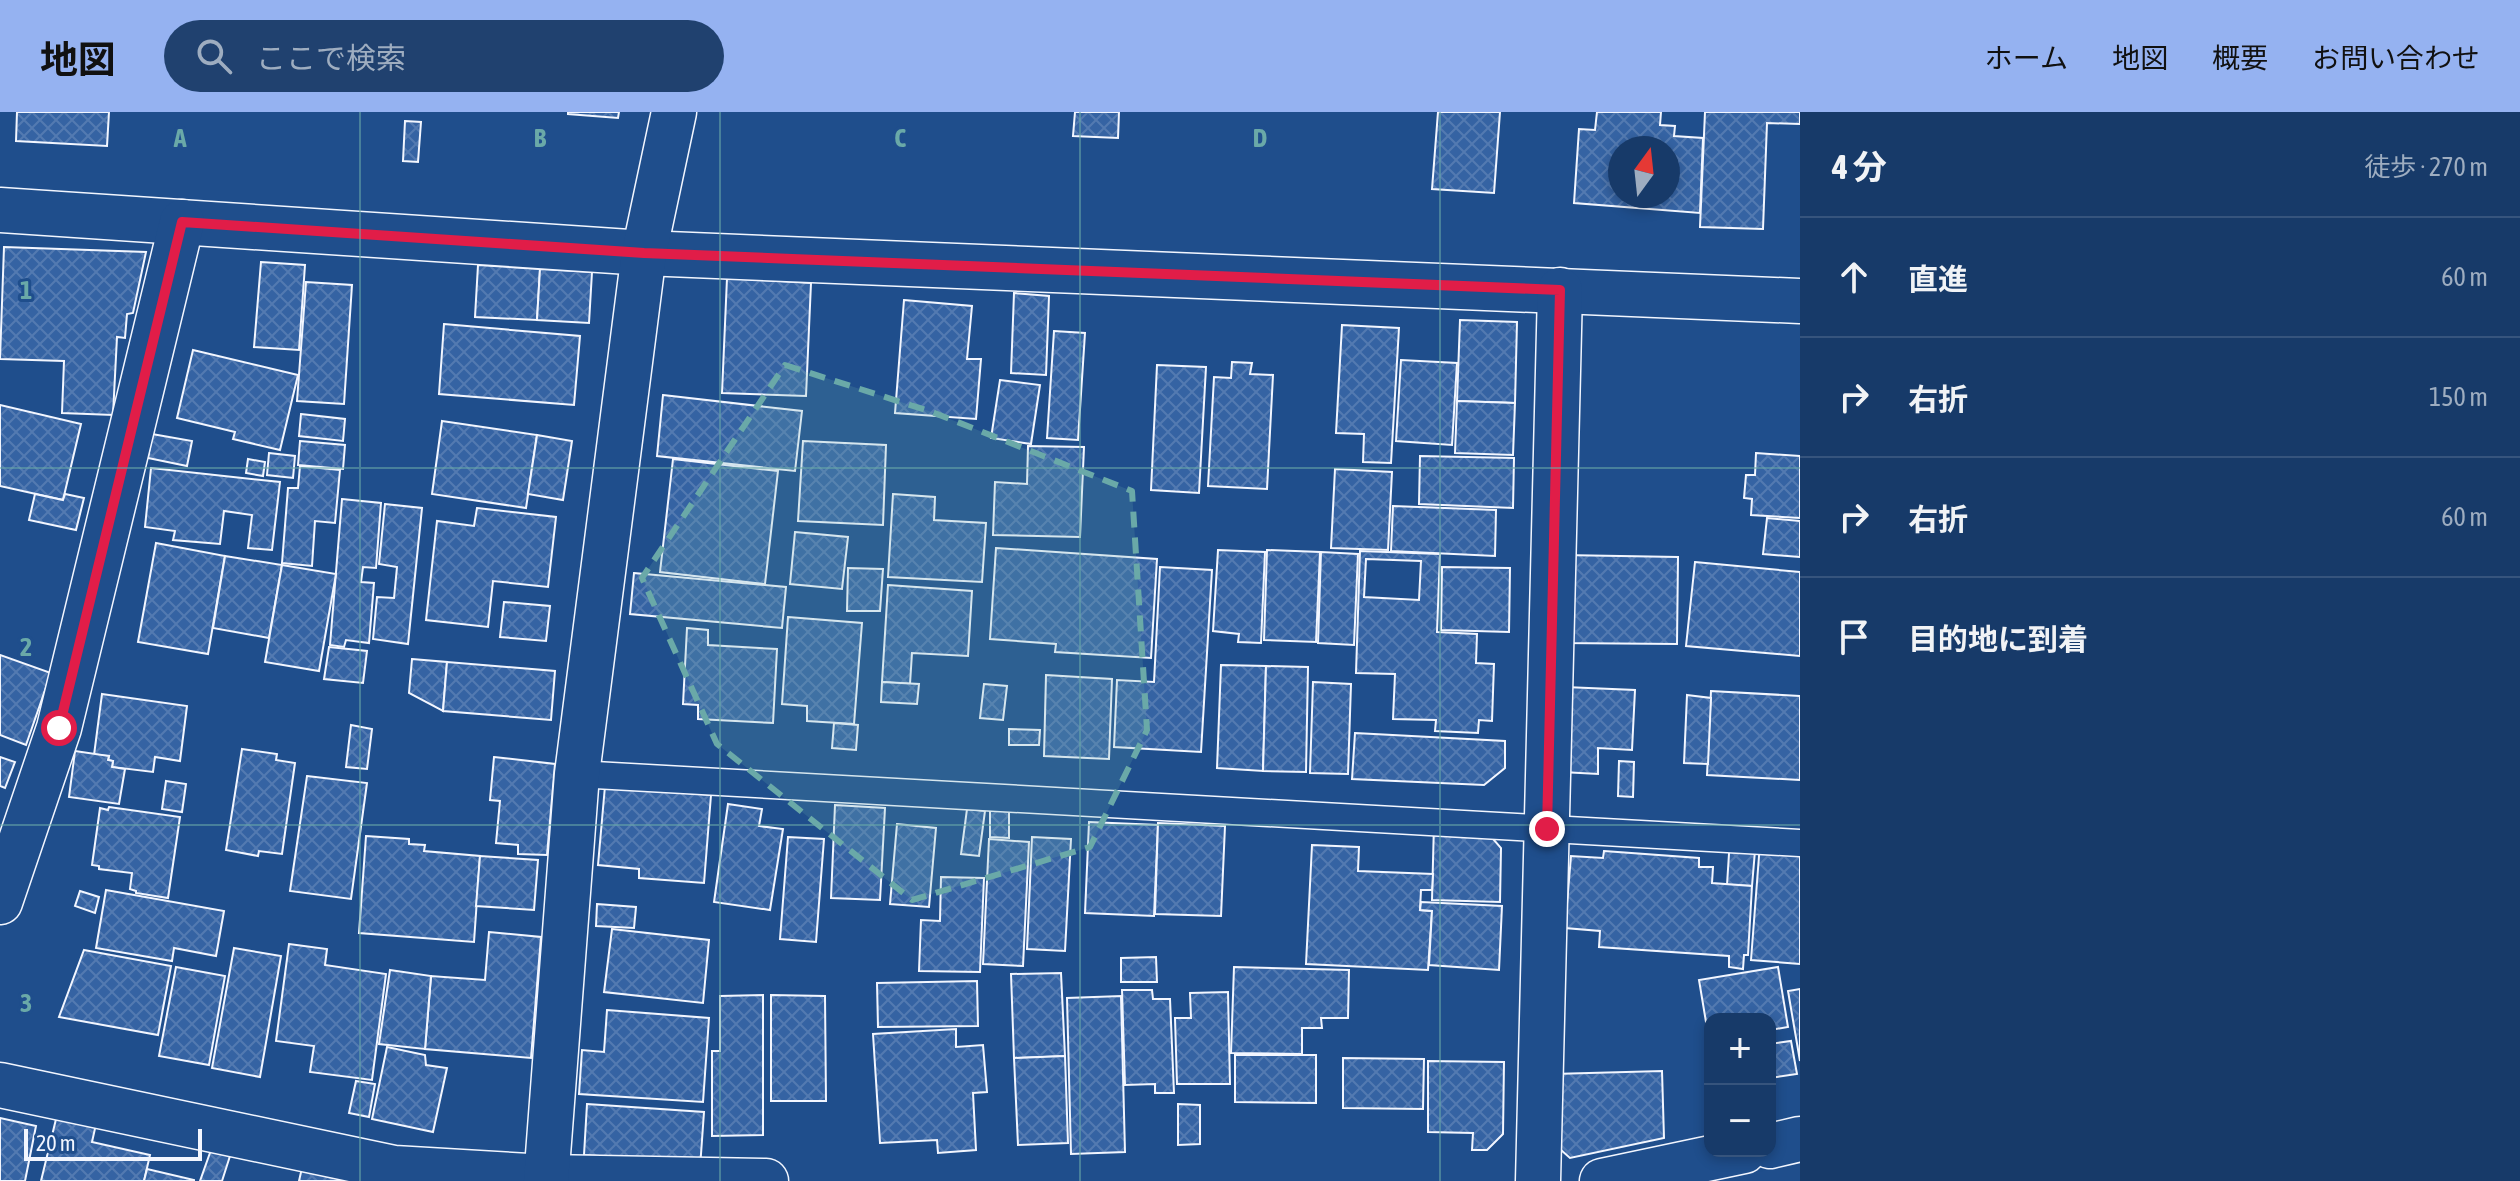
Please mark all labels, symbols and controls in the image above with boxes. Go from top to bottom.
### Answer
search box [164,20,724,92]
icon: search [192,34,236,78]
text: 地図 [40,38,116,81]
text: ここで検索 [256,41,406,75]
text: ホーム [1985,42,2068,74]
text: 地図 [2112,42,2168,74]
text: 概要 [2212,42,2268,74]
text: お問い合わせ [2312,42,2480,74]
text: A [173,123,187,153]
text: B [534,123,547,153]
text: C [894,123,906,153]
text: D [1253,123,1267,153]
north arrow [1608,136,1680,208]
text: 4 分 [1832,147,1887,186]
text: 徒歩 · 270 m [2364,152,2488,182]
icon: ahead [1832,255,1876,299]
text: 直進 [1908,262,1968,296]
text: 60 m [2441,262,2488,292]
text: 1 [20,275,32,305]
icon: right [1832,375,1876,419]
text: 右折 [1908,382,1968,416]
text: 150 m [2429,382,2488,412]
icon: right [1832,495,1876,539]
text: 右折 [1908,502,1968,536]
text: 60 m [2441,502,2488,532]
icon: arrive [1832,615,1876,659]
text: 目的地に到着 [1908,622,2088,656]
text: 2 [20,632,32,662]
route start [41,710,77,746]
route end [1529,811,1565,847]
text: 3 [20,988,32,1018]
map controls [1704,1013,1776,1157]
button: + [1704,1013,1776,1085]
button: − [1704,1085,1776,1157]
scale bar [24,1125,202,1161]
text: 20 m [36,1130,76,1156]

